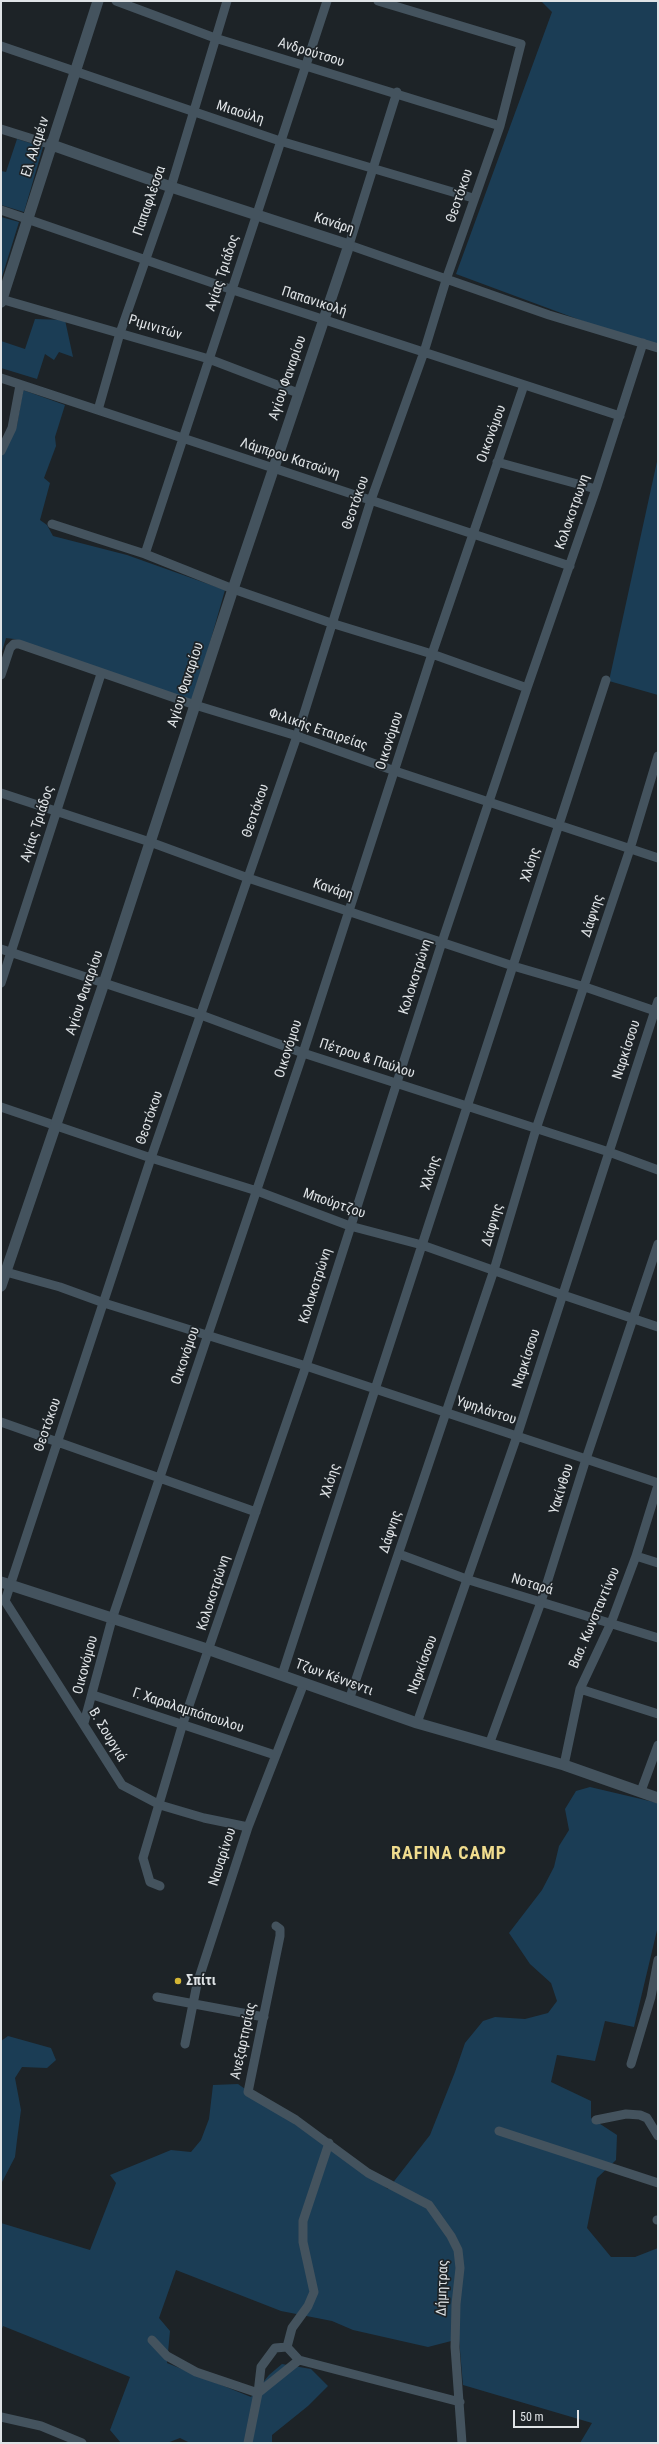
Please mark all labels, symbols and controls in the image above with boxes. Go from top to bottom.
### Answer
street label: Ανδρούτσου [276,35,346,71]
street label: Μιαούλη [214,97,266,129]
street label: Ελ Αλαμέιν [18,115,54,179]
street label: Παπαφλέσσα [130,164,170,238]
street label: Θεοτόκου [443,167,477,225]
street label: Κανάρη [312,210,356,238]
street label: Αγίας Τριάδος [203,232,243,314]
street label: Παπανικολή [279,284,349,320]
street label: Ριμινιτών [126,312,184,344]
street label: Αγίου Φαναρίου [266,333,310,423]
street label: Οικονόμου [474,403,510,465]
street label: Λάμπρου Κατσώνη [238,435,342,483]
street label: Κολοκοτρωνη [552,472,594,552]
street label: Θεοτόκου [339,474,373,532]
street label: Αγίου Φαναρίου [164,640,208,730]
street label: Φιλικής Εταιρείας [266,705,370,755]
street label: Οικονόμου [373,710,407,772]
street label: Θεοτόκου [239,782,273,840]
street label: Αγίας Τριάδος [18,783,58,865]
street label: Χλόης [518,846,544,884]
street label: Κανάρη [311,876,355,904]
street label: Δάφνης [578,893,608,939]
street label: Κολοκοτρώνη [396,937,436,1017]
street label: Αγίου Φαναρίου [63,948,107,1038]
street label: Οικονόμου [272,1018,306,1080]
street label: Ναρκίσσου [610,1018,644,1082]
street label: Πέτρου & Παύλου [317,1036,417,1082]
street label: Θεοτόκου [133,1089,167,1147]
street label: Χλόης [418,1154,444,1192]
street label: Μπούρτζου [301,1185,367,1223]
street label: Δάφνης [479,1202,507,1248]
street label: Κολοκοτρώνη [296,1246,336,1326]
street label: Οικονόμου [168,1325,204,1387]
street label: Ναρκίσσου [510,1327,544,1391]
street label: Υψηλάντου [454,1393,518,1429]
street label: Θεοτόκου [31,1396,65,1454]
street label: Χλόης [318,1462,344,1500]
street label: Υακίνθου [546,1462,578,1516]
street label: Δάφνης [376,1509,406,1555]
street label: Κολοκοτρώνη [194,1553,234,1633]
street label: Βασ. Κωνσταντίνου [566,1565,624,1671]
street label: Νοταρά [509,1571,555,1599]
street label: Ναρκίσσου [405,1633,441,1697]
street label: Οικονόμου [70,1634,102,1696]
street label: Τζων Κέννεντι [293,1656,375,1700]
street label: Γ. Χαραλαμπόπουλου [130,1685,246,1737]
street label: Β. Σουργιά [84,1705,130,1765]
street label: Ναυαρίνου [206,1826,240,1888]
district label: RAFINA CAMP [391,1843,507,1865]
place label: Σπίτι [186,1973,216,1989]
marker: Σπίτι [173,1976,183,1986]
street label: Ανεξαρτησίας [228,2001,260,2081]
street label: Δήμητρας [434,2259,452,2317]
scale bar [515,2402,581,2428]
text: 50 m [520,2410,544,2424]

